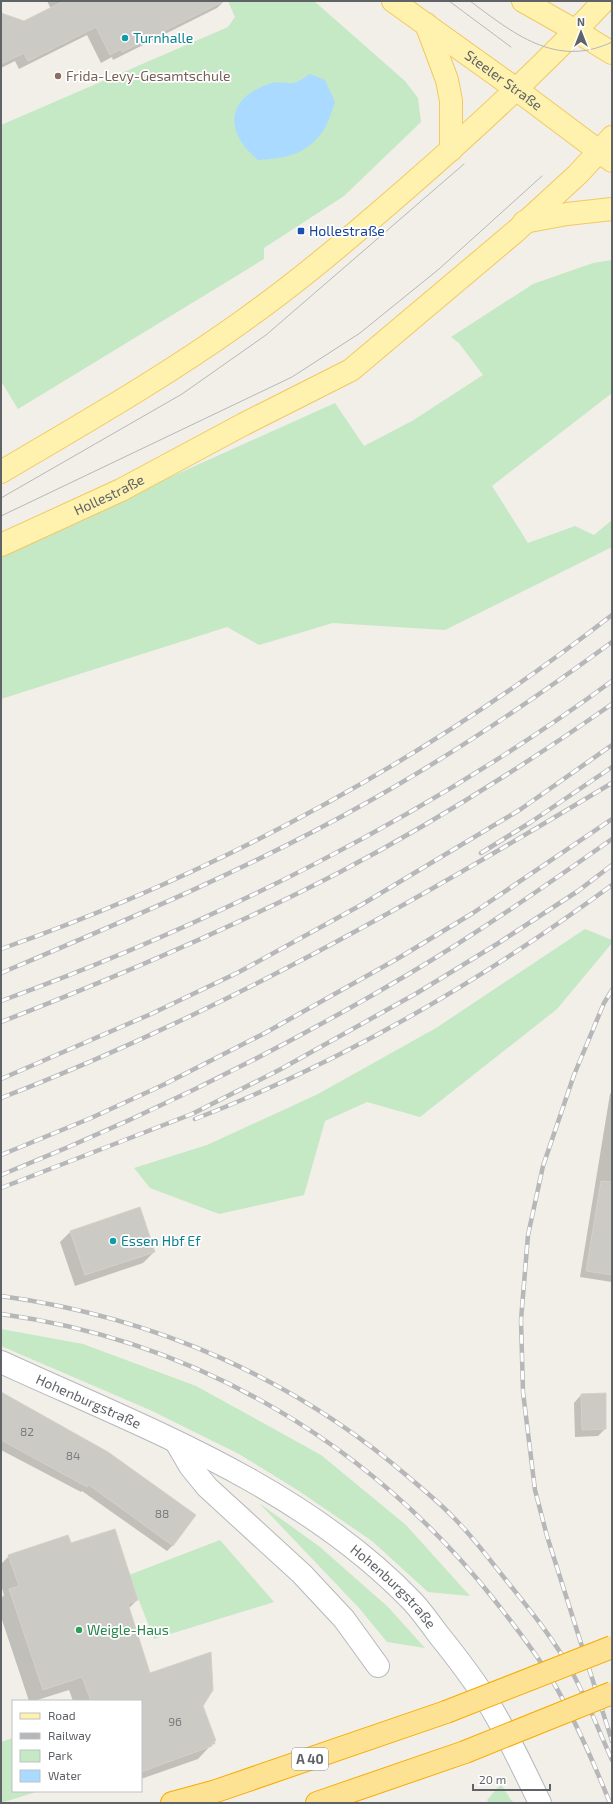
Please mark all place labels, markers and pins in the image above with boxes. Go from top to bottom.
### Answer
place label: Turnhalle [133,29,193,46]
marker: Turnhalle [120,33,130,43]
place label: Frida-Levy-Gesamtschule [66,67,231,84]
marker: Frida-Levy-Gesamtschule [53,71,63,81]
place label: Hollestraße [309,222,385,239]
marker: Hollestraße [296,226,306,236]
place label: Essen Hbf Ef [121,1232,201,1249]
marker: Essen Hbf Ef [108,1236,118,1246]
place label: Weigle-Haus [87,1621,169,1638]
marker: Weigle-Haus [74,1625,84,1635]

